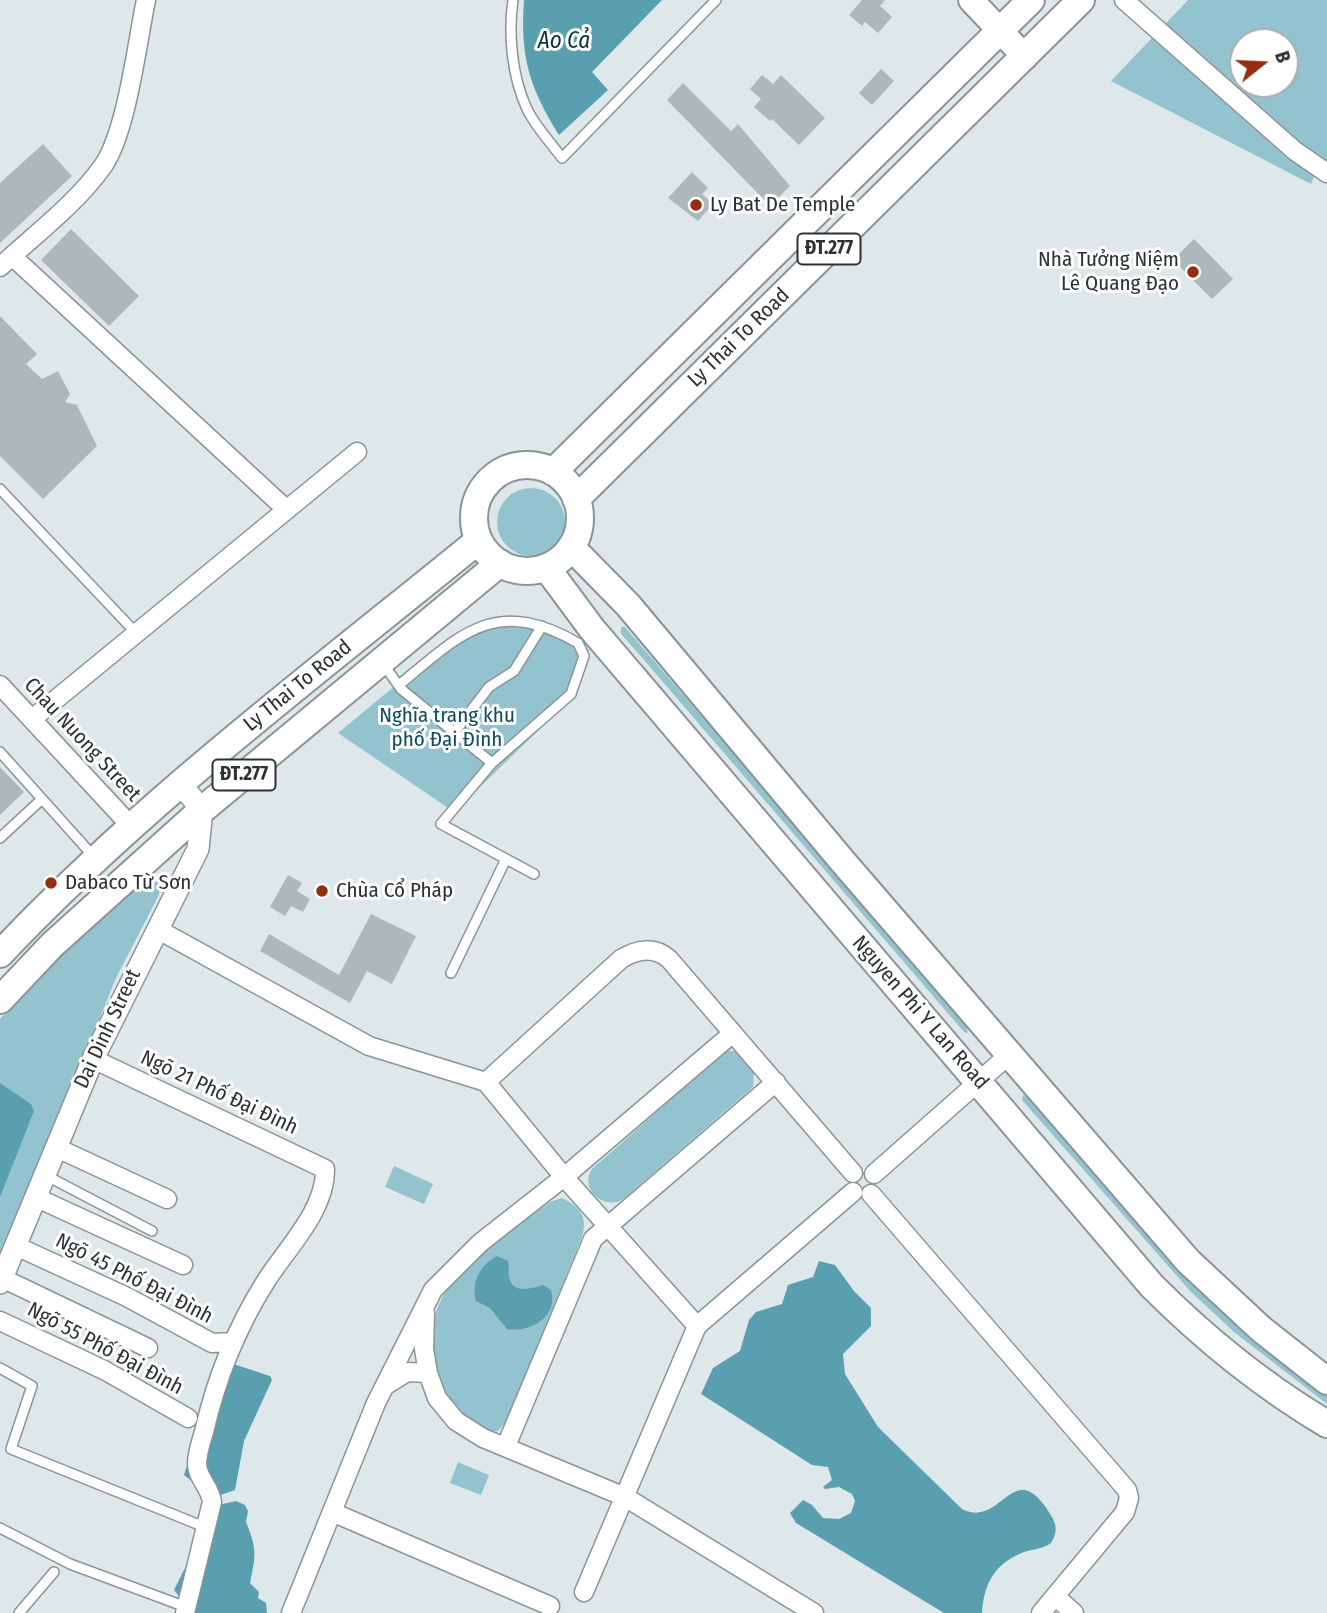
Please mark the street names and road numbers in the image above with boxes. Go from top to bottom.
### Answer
road number: ĐT.277 [798,233,860,264]
street label: Ly Thai To Road [683,283,795,393]
street label: Ly Thai To Road [239,635,357,737]
street label: Chau Nuong Street [18,673,146,807]
road number: ĐT.277 [212,760,276,790]
street label: Nguyen Phi Y Lan Road [846,931,994,1095]
street label: Dai Dinh Street [69,965,147,1093]
street label: Ngõ 21 Phố Đại Đình [136,1046,302,1140]
street label: Ngõ 45 Phố Đại Đình [51,1228,217,1330]
street label: Ngõ 55 Phố Đại Đình [23,1297,187,1401]

